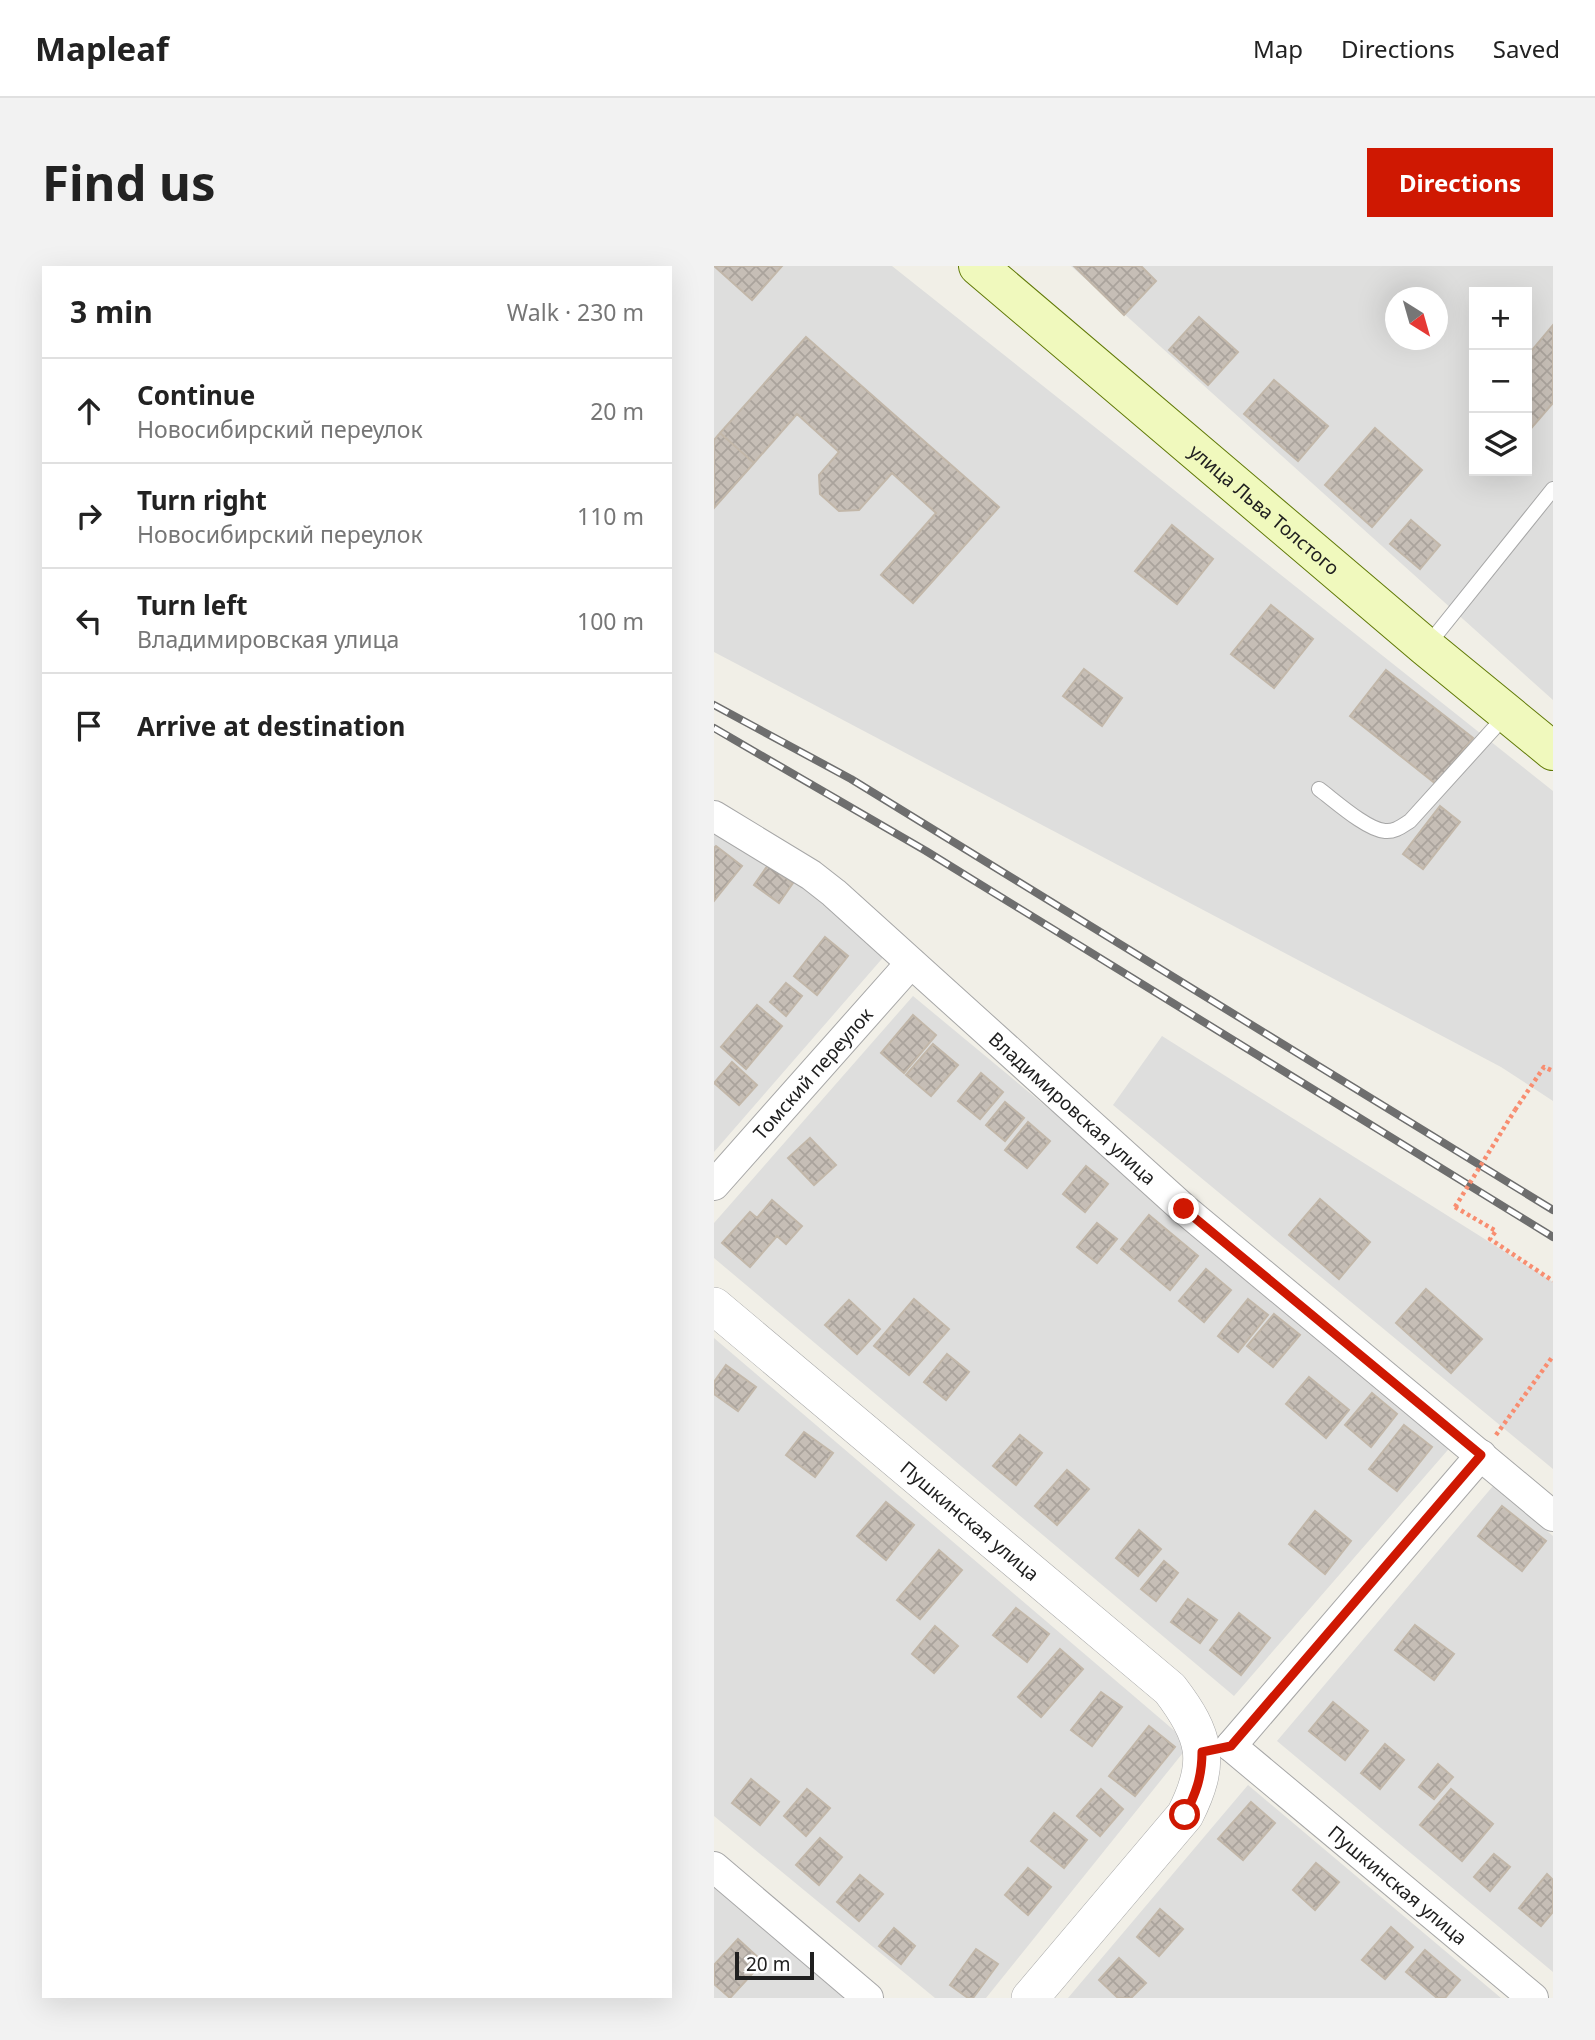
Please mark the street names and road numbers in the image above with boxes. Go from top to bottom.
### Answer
street label: улица Льва Толстого [1184,438,1345,581]
street label: Томский переулок [747,1002,879,1145]
street label: Владимировская улица [983,1026,1162,1191]
street label: Пушкинская улица [895,1455,1045,1587]
street label: Пушкинская улица [1323,1819,1473,1951]

